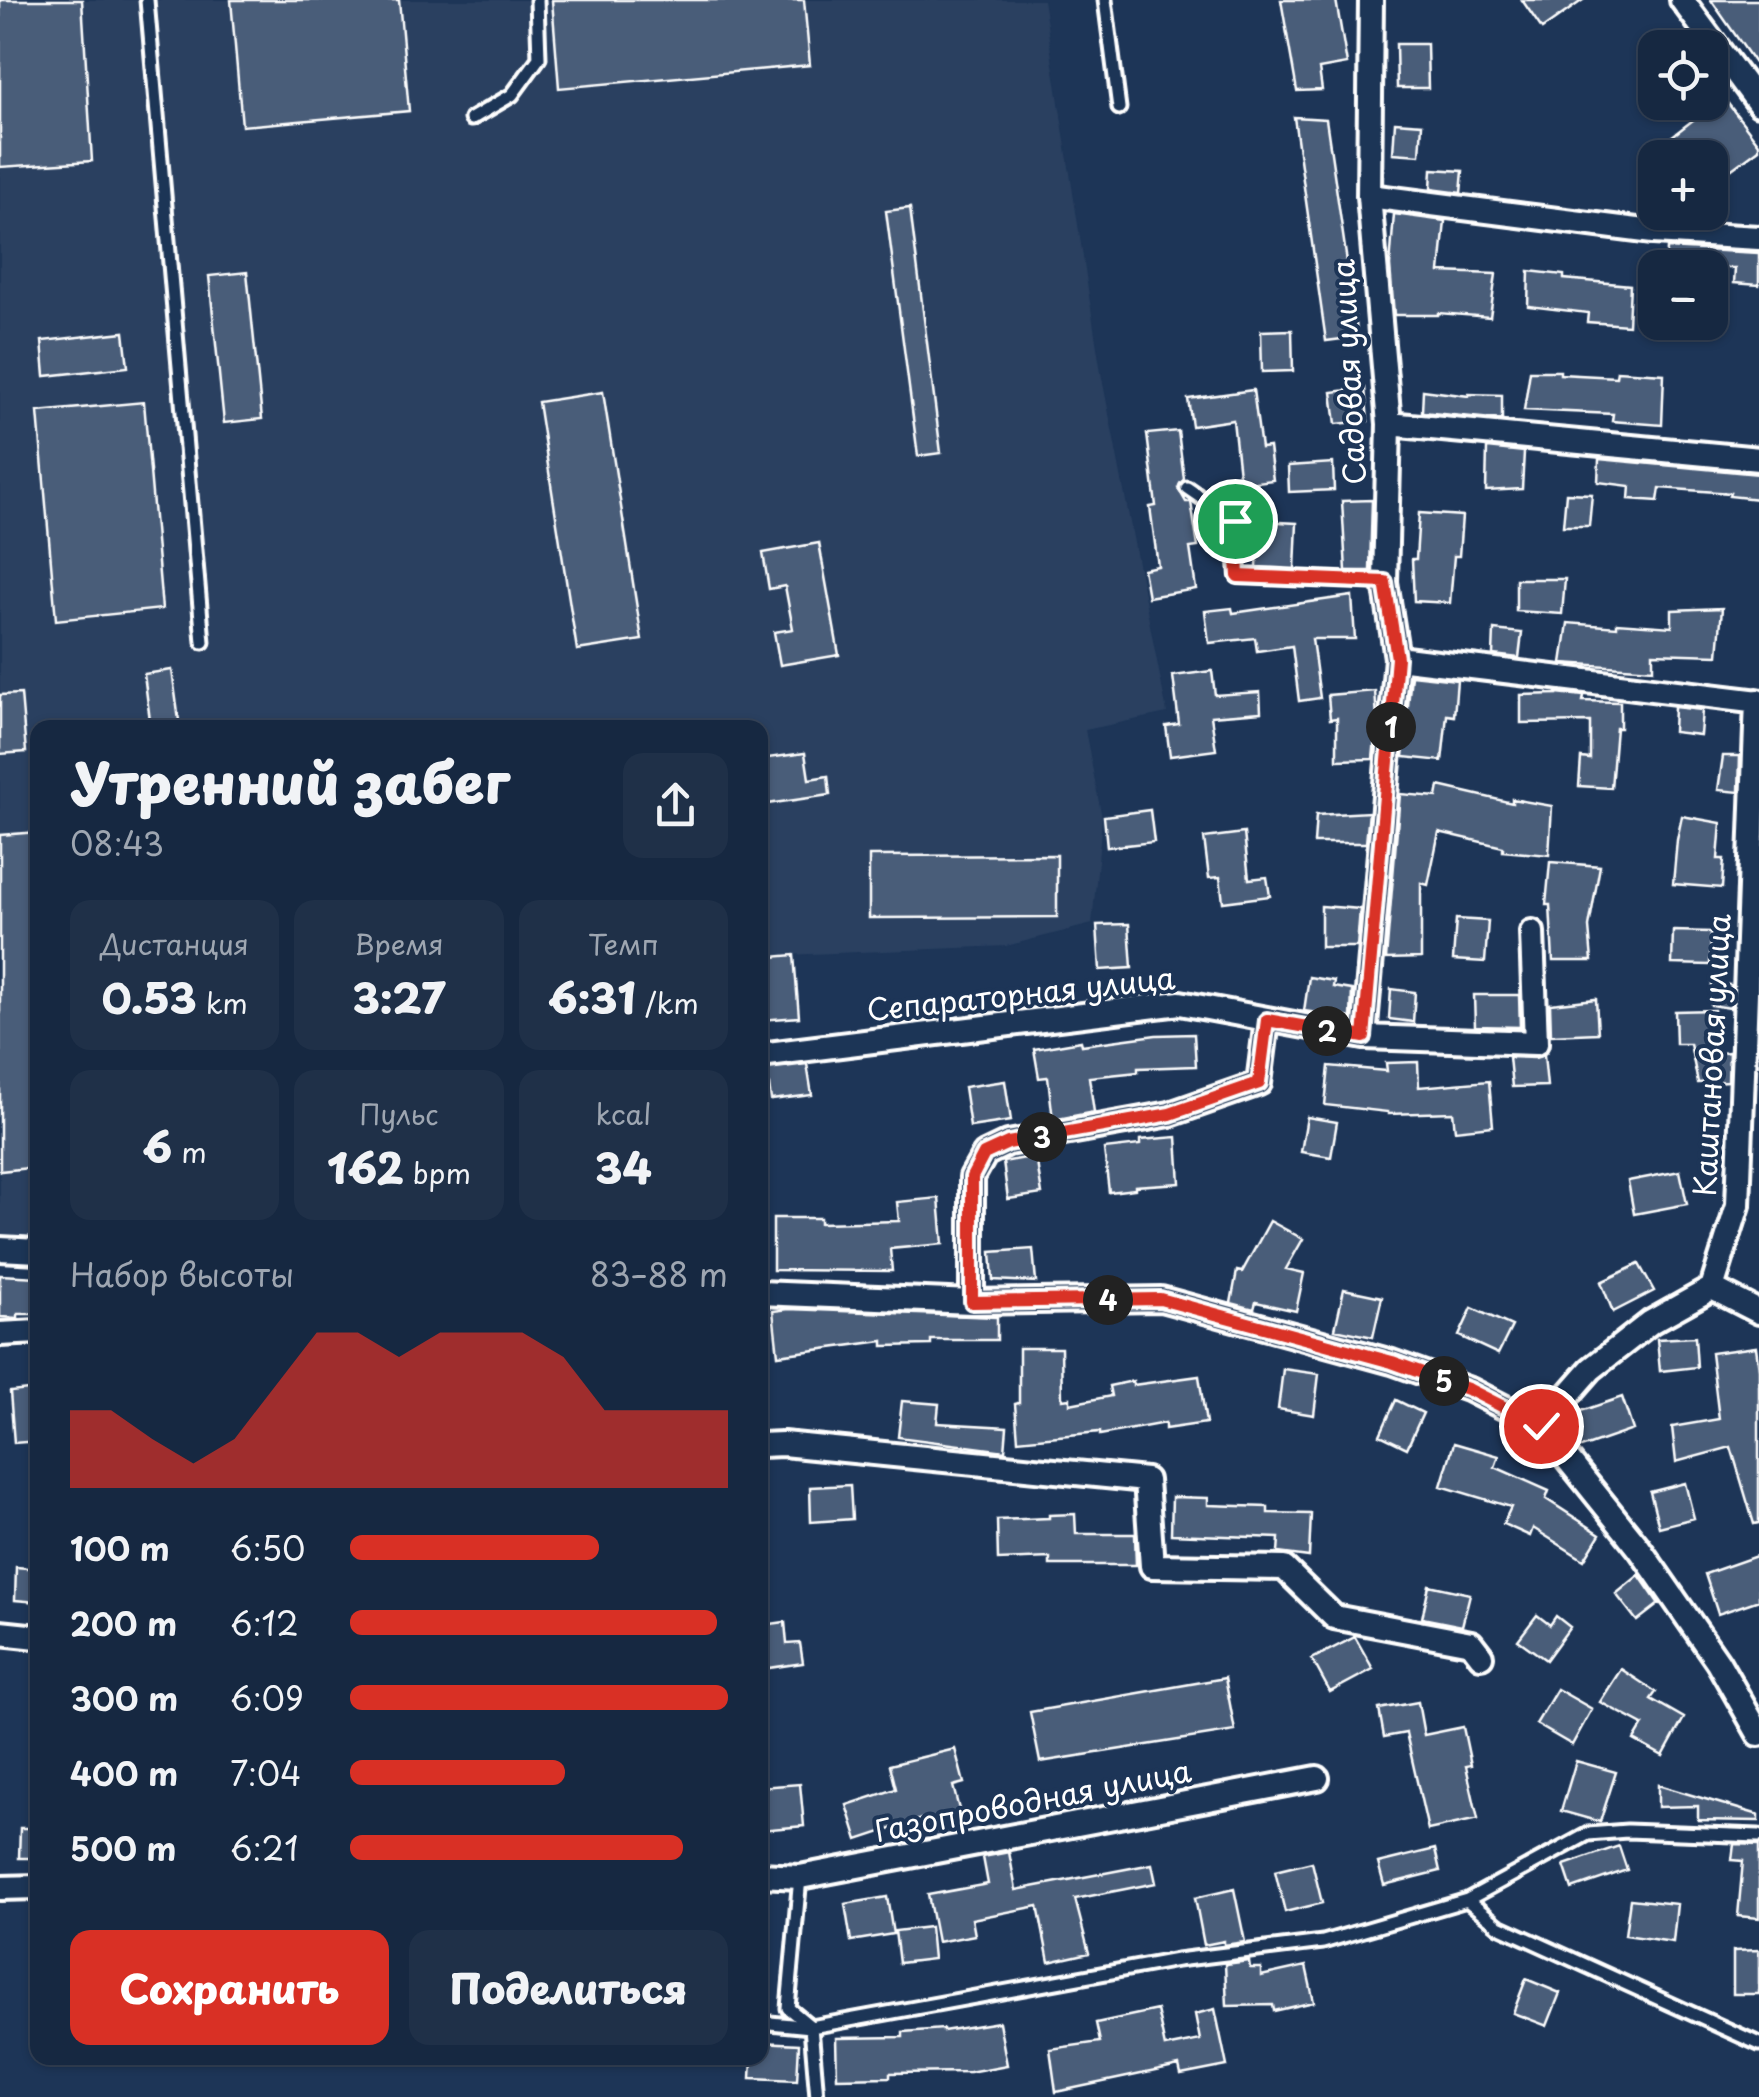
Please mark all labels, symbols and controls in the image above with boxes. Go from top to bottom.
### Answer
map controls [1638,30,1728,340]
button: locate [1638,30,1728,120]
button: + [1638,140,1728,230]
button: − [1638,250,1728,340]
street label: Садовая улица [1319,258,1376,486]
pin [1193,479,1278,564]
icon: arrive [1208,494,1263,549]
pin: 1 [1366,702,1416,752]
text: 1 [1384,705,1398,748]
text: Утренний забег [70,740,510,823]
button: share [623,753,728,858]
text: 08:43 [70,819,164,867]
street label: Каштановая улица [1681,912,1740,1197]
text: Дистанция [100,922,249,965]
text: Время [354,922,444,965]
text: Темп [588,922,659,965]
street label: Сепараторная улица [864,954,1177,1031]
text: 0.53 [101,965,197,1028]
text: 3:27 [352,965,445,1028]
text: 6:31 [548,965,636,1028]
text: km [197,981,248,1024]
text: /km [636,981,699,1024]
pin: 2 [1302,1006,1352,1056]
text: 2 [1317,1009,1337,1052]
text: Пульс [359,1092,439,1135]
text: kcal [595,1092,651,1135]
pin: 3 [1017,1112,1067,1162]
text: 6 [143,1114,172,1177]
text: 3 [1033,1115,1051,1158]
text: m [172,1130,207,1173]
text: 162 [327,1135,404,1198]
text: 34 [595,1135,652,1198]
text: bpm [404,1151,471,1194]
text: Набор высоты [70,1250,294,1298]
text: 83–88 m [590,1250,728,1298]
pin: 4 [1083,1275,1133,1325]
text: 4 [1098,1278,1118,1321]
pin: 5 [1419,1356,1469,1406]
text: 5 [1435,1359,1453,1402]
pin [1499,1384,1584,1469]
icon: check [1514,1399,1569,1454]
text: 100 m [70,1524,170,1572]
text: 6:50 [230,1524,305,1572]
text: 200 m [70,1599,177,1647]
text: 6:12 [230,1599,299,1647]
text: 300 m [70,1674,178,1722]
text: 6:09 [230,1674,304,1722]
street label: Газопроводная улица [870,1747,1195,1852]
text: 400 m [70,1749,178,1797]
text: 7:04 [230,1749,301,1797]
text: 500 m [70,1824,176,1872]
text: 6:21 [230,1824,299,1872]
button: Сохранить [70,1930,389,2045]
button: Поделиться [409,1930,728,2045]

